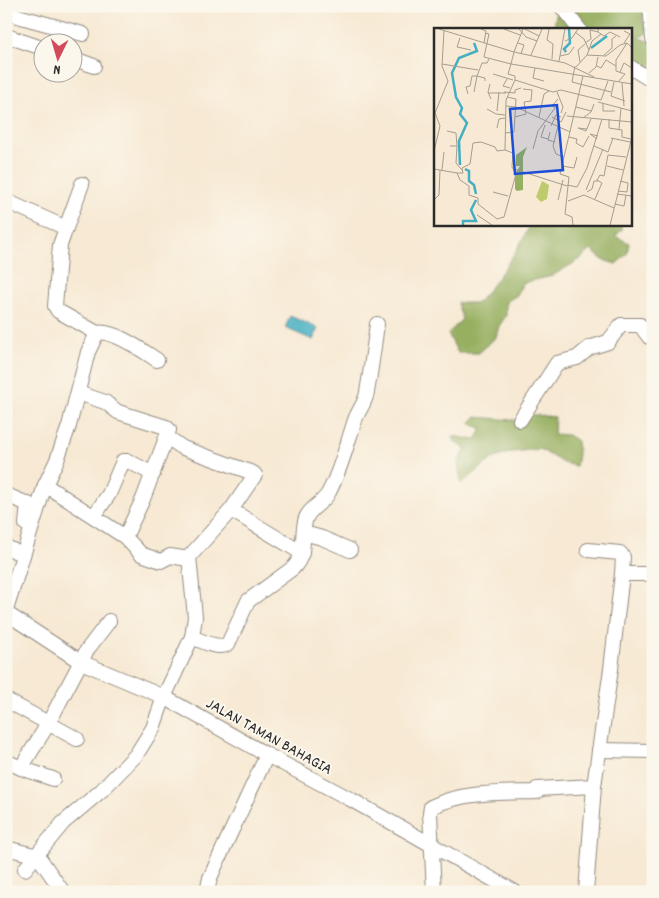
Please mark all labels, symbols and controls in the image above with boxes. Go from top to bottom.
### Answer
inset map [434,28,632,225]
north arrow [32,32,82,82]
text: N [53,59,61,79]
street label: JALAN TAMAN BAHAGIA [201,693,336,782]

